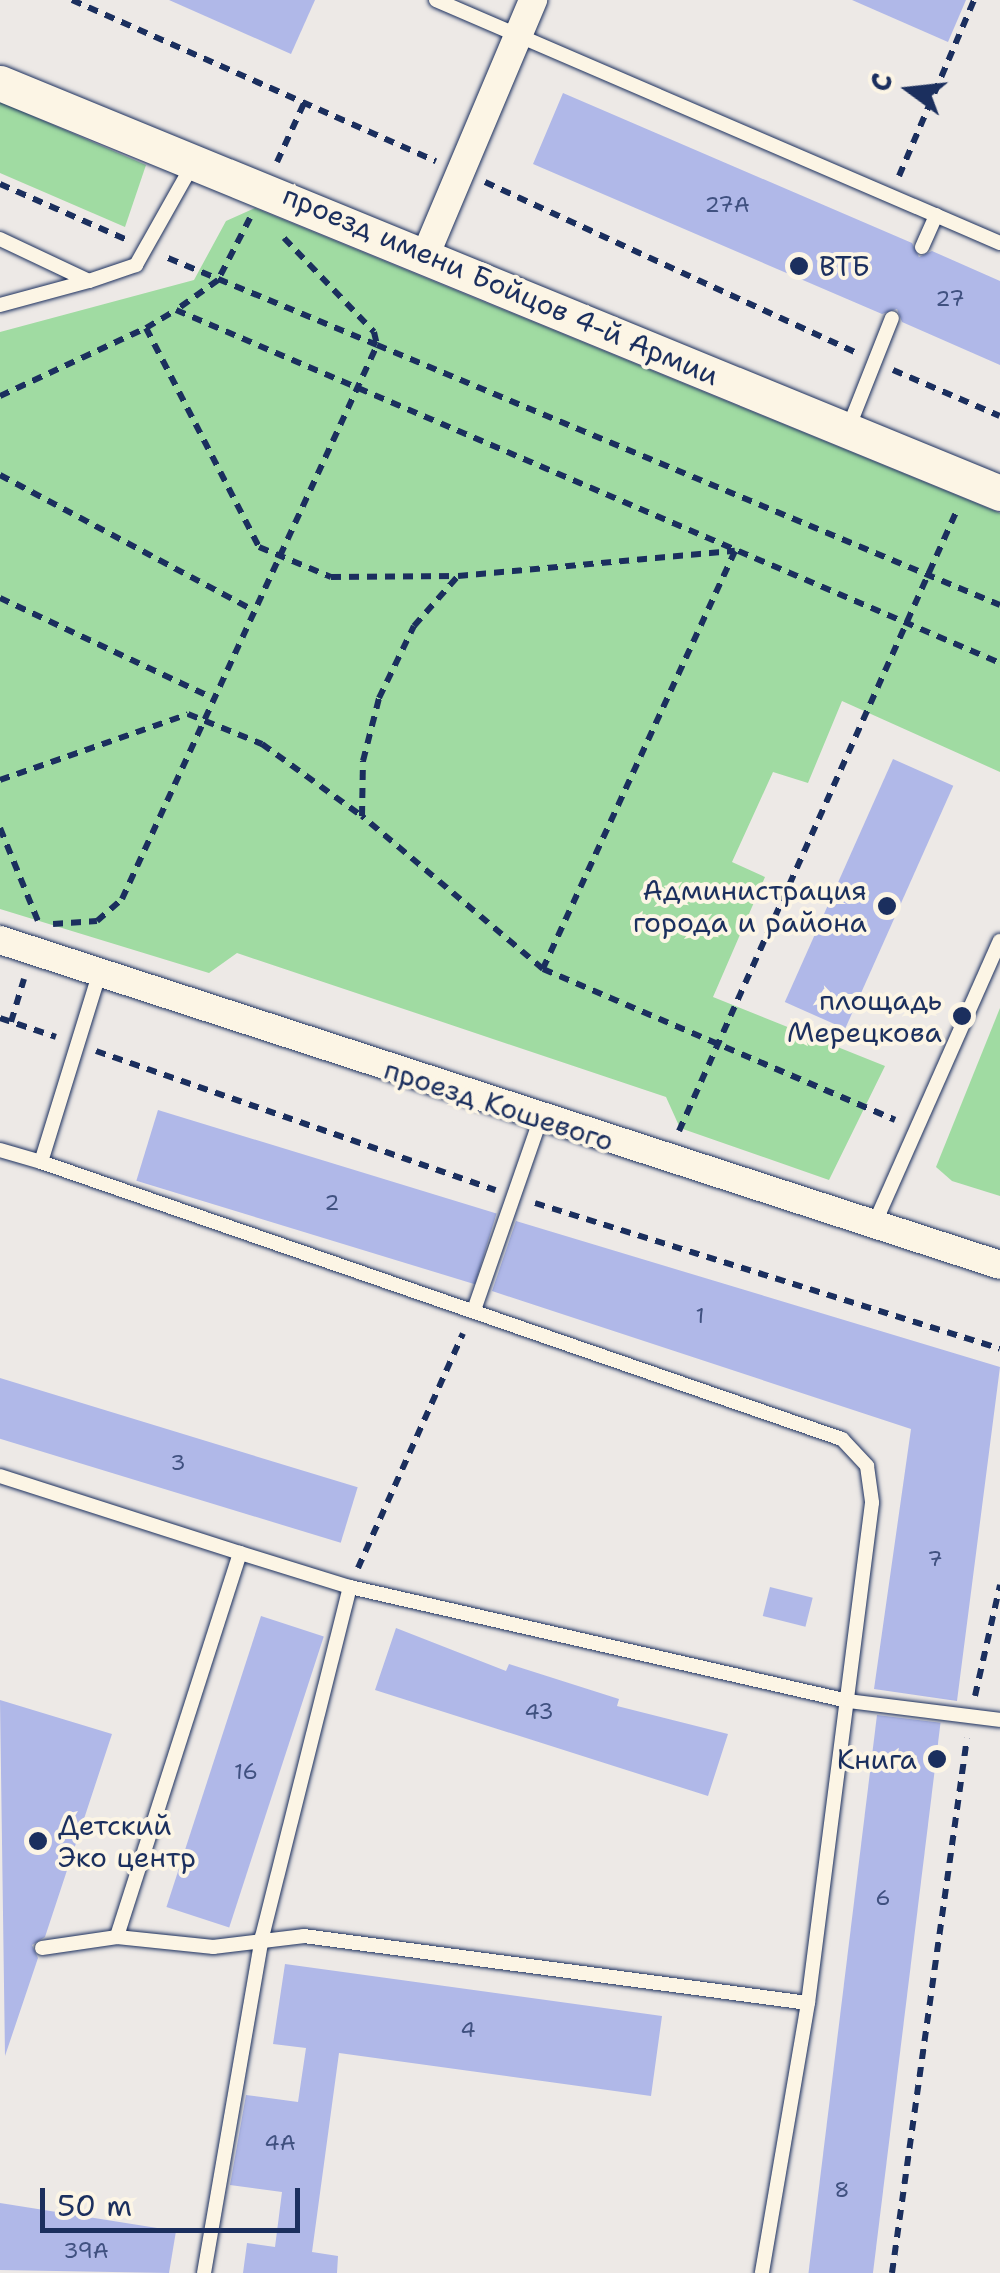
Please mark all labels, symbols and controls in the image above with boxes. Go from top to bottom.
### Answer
north arrow [860,40,960,140]
text: С [860,69,902,95]
street label: проезд имени Бойцов 4-й Армии [278,178,724,392]
house number: 27А [704,192,750,218]
place label: ВТБ [819,249,870,283]
marker: ВТБ [788,255,810,277]
house number: 27 [935,286,965,312]
place label: Администрация города и района [633,873,867,939]
marker: Администрация города и района [876,895,898,917]
place label: площадь Мерецкова [787,983,942,1049]
marker: площадь Мерецкова [951,1005,973,1027]
street label: проезд Кошевого [380,1052,618,1158]
house number: 2 [324,1190,340,1216]
house number: 1 [695,1303,705,1329]
house number: 3 [170,1450,186,1476]
house number: 7 [927,1546,943,1572]
house number: 43 [524,1699,554,1725]
place label: Книга [837,1742,917,1776]
marker: Книга [926,1748,948,1770]
house number: 16 [234,1759,258,1785]
place label: Детский Эко центр [58,1808,196,1874]
marker: Детский Эко центр [27,1830,49,1852]
house number: 6 [875,1885,891,1911]
house number: 4 [460,2017,476,2043]
house number: 4А [264,2130,296,2156]
scale bar [45,2168,305,2230]
house number: 8 [834,2177,850,2203]
text: 50 m [57,2185,132,2226]
house number: 39А [63,2238,109,2264]

